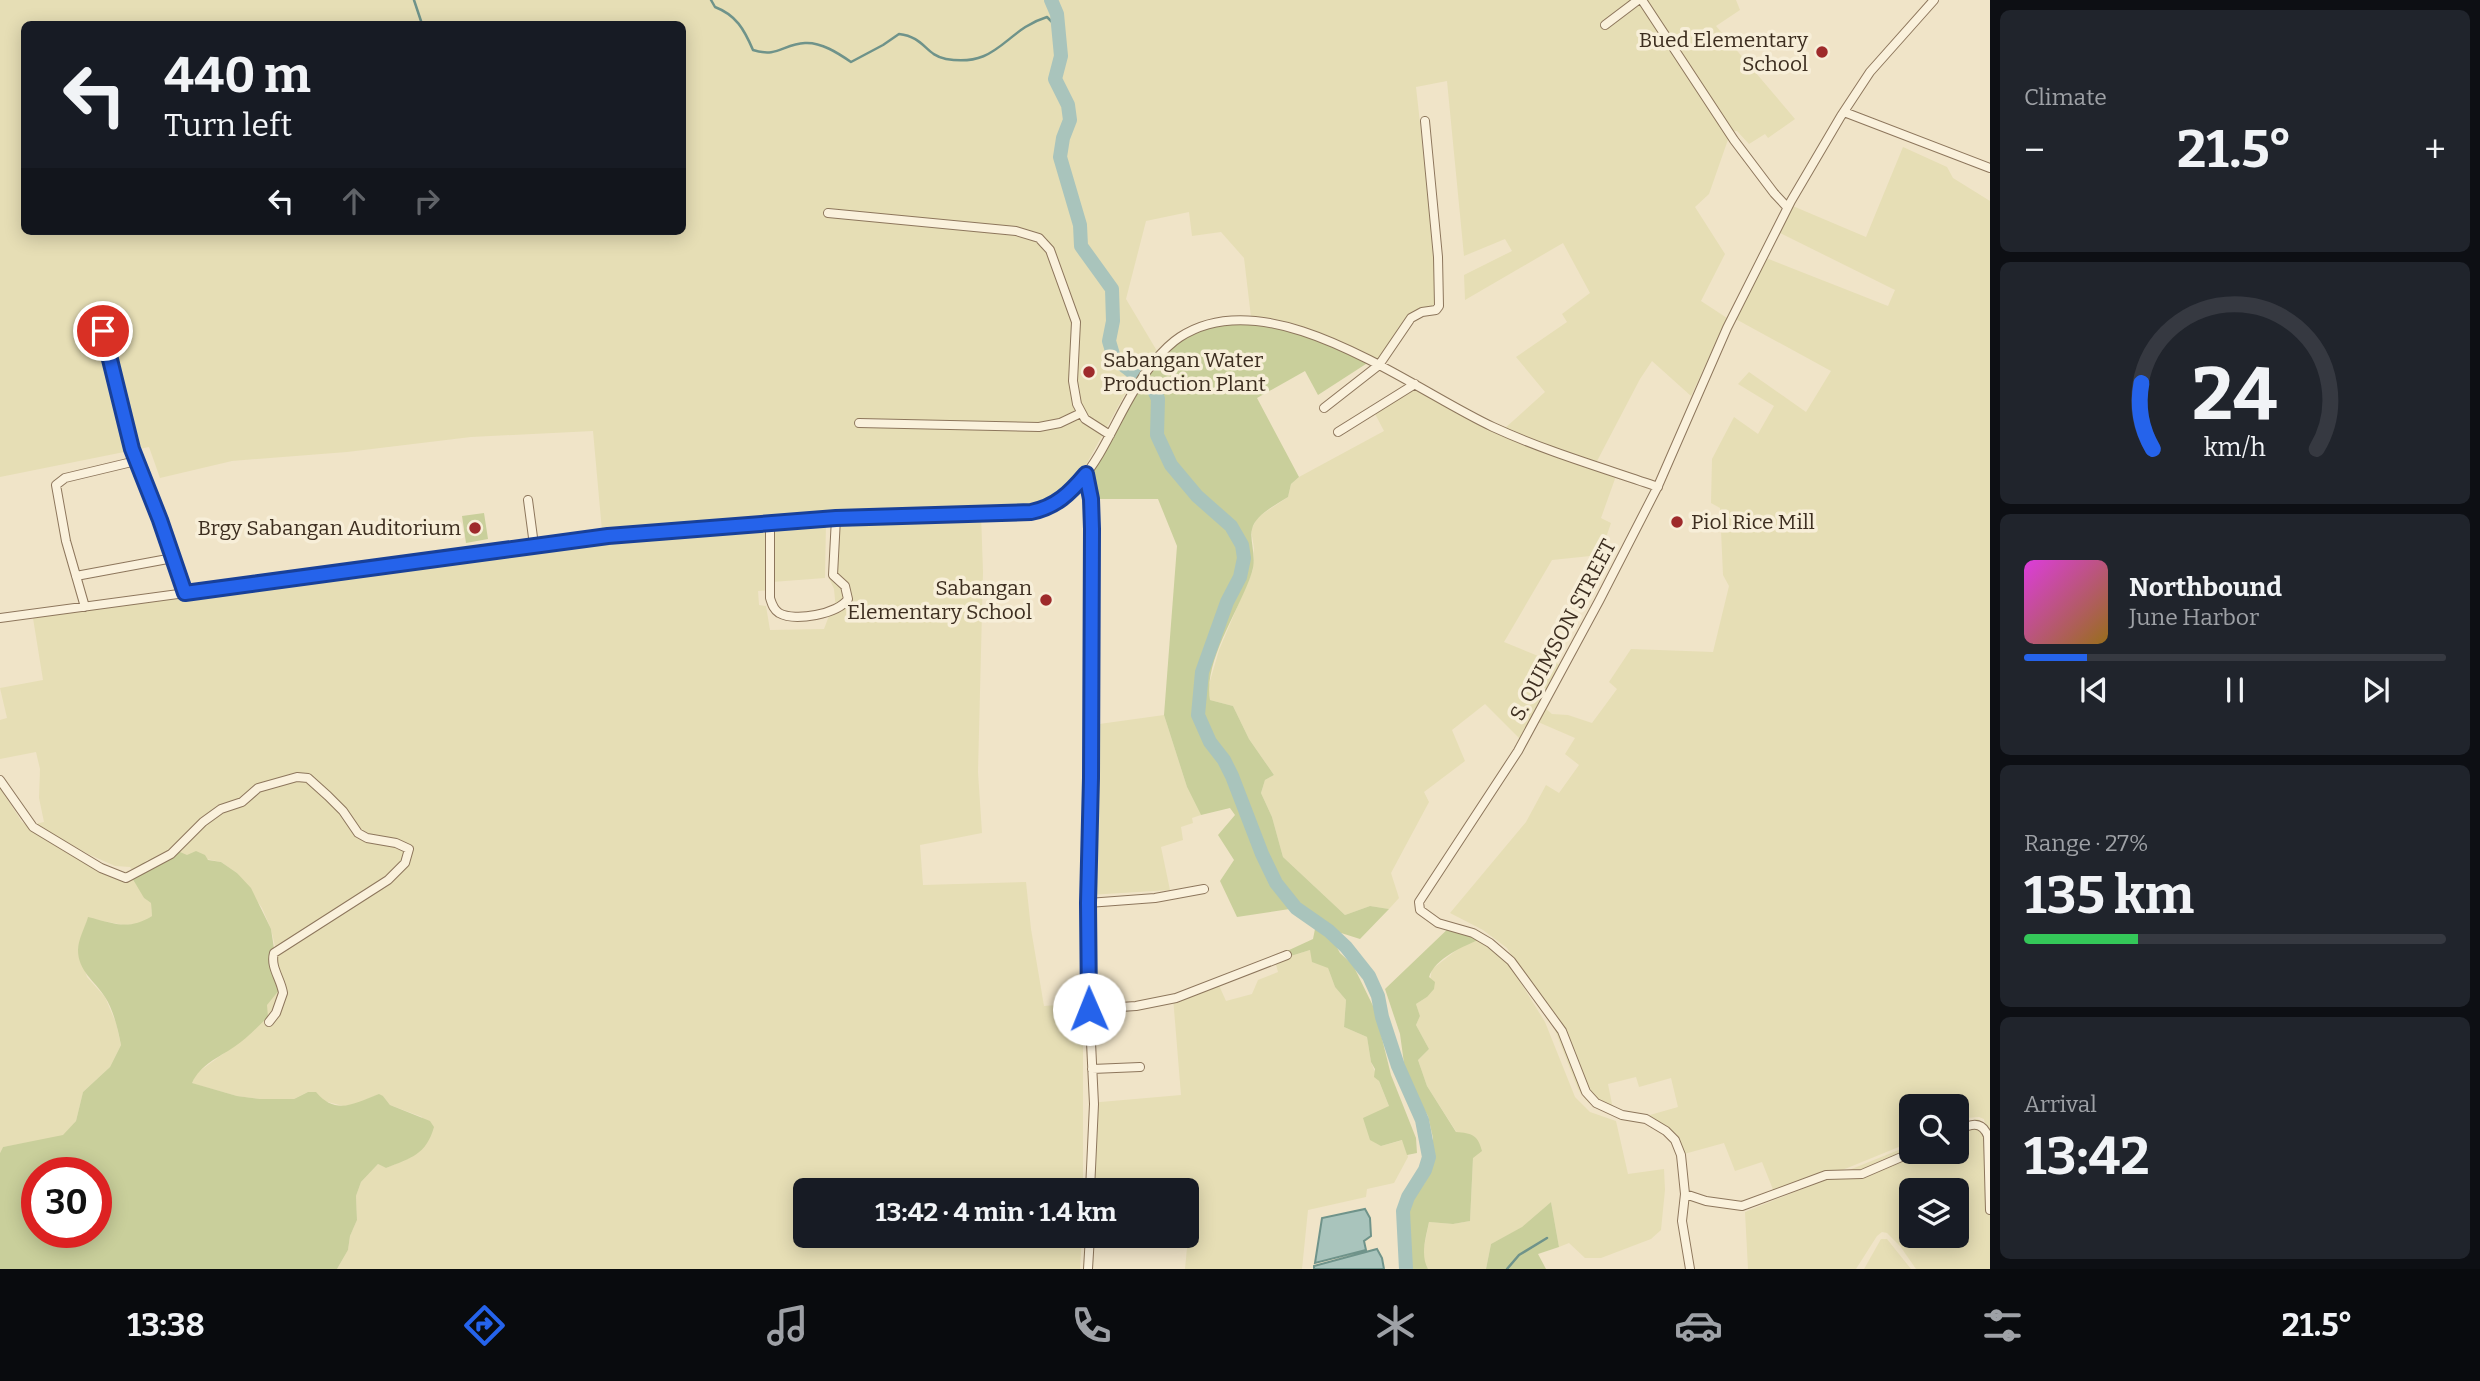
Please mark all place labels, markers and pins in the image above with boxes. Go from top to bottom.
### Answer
place label: Bued Elementary School [1639,27,1809,77]
marker: Bued Elementary School [1814,44,1830,60]
pin [73,301,133,361]
place label: Sabangan Water Production Plant [1103,347,1266,397]
marker: Sabangan Water Production Plant [1081,364,1097,380]
place label: Piol Rice Mill [1691,509,1815,535]
marker: Piol Rice Mill [1669,514,1685,530]
place label: Brgy Sabangan Auditorium [197,515,461,541]
marker: Brgy Sabangan Auditorium [467,520,483,536]
place label: Sabangan Elementary School [847,575,1032,625]
marker: Sabangan Elementary School [1038,592,1054,608]

